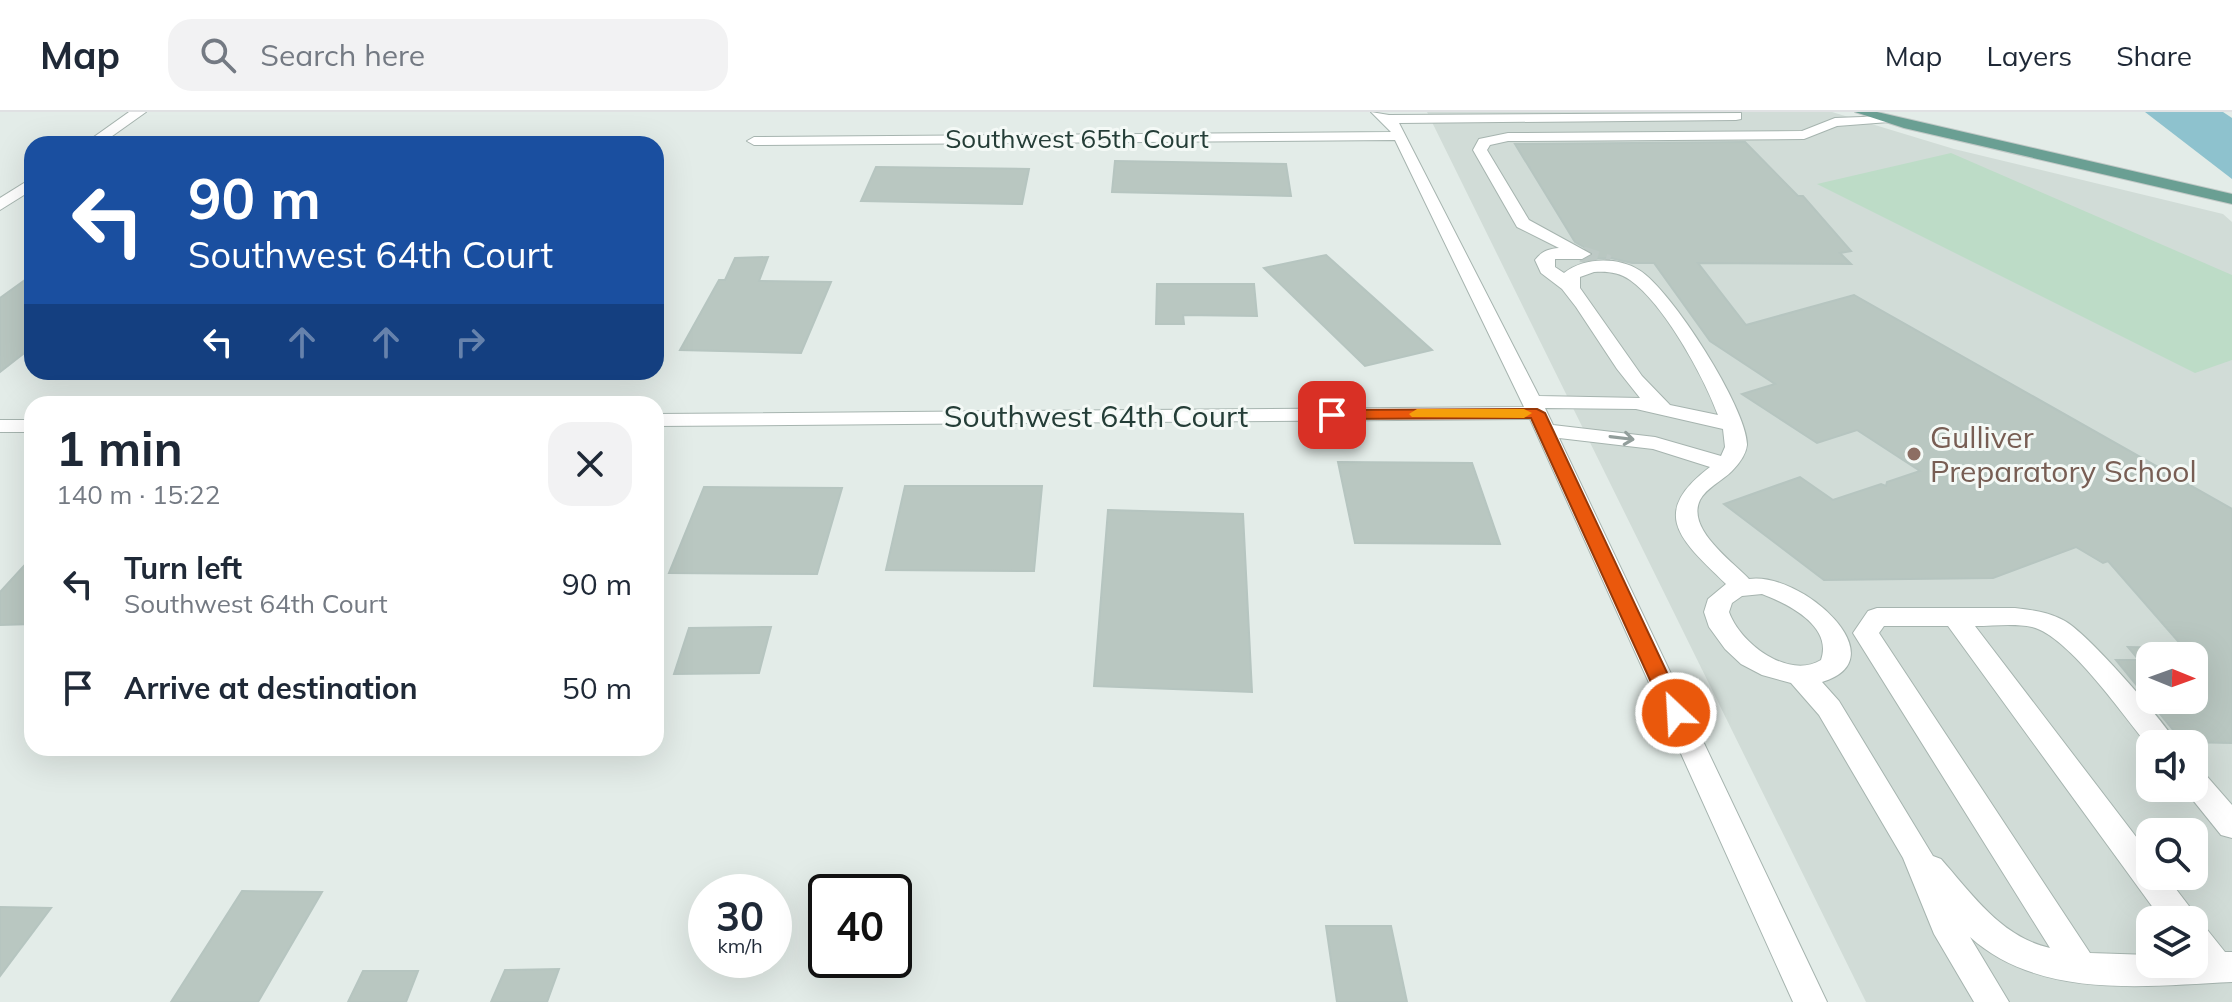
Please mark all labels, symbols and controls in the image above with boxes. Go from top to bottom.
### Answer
search box [168,19,728,91]
text: Map [40,31,120,79]
icon: search [196,33,240,77]
text: Search here [260,36,425,74]
text: Map [1885,38,1942,73]
text: Layers [1986,38,2072,73]
text: Share [2116,38,2192,73]
street label: Southwest 65th Court [945,122,1209,155]
text: 90 m [188,163,321,233]
icon: left [56,168,160,272]
text: Southwest 64th Court [188,232,553,277]
icon: left [196,320,240,364]
icon: ahead [280,320,324,364]
icon: ahead [364,320,408,364]
icon: right [448,320,492,364]
pin [1298,381,1366,449]
icon: arrive [1310,393,1354,437]
street label: Southwest 64th Court [944,397,1248,435]
text: 1 min [56,418,183,478]
place label: Gulliver Preparatory School [1930,418,2197,490]
button: close [548,422,632,506]
one-way arrow [1608,430,1635,445]
marker: Gulliver Preparatory School [1905,445,1923,463]
text: 140 m · 15:22 [56,478,220,511]
text: Turn left [124,549,242,587]
icon: left [56,562,100,606]
text: 90 m [562,565,632,603]
text: Southwest 64th Court [124,587,388,620]
north arrow [2136,642,2208,714]
map controls [2136,642,2208,978]
icon: arrive [56,666,100,710]
text: Arrive at destination [124,669,418,707]
text: 50 m [562,669,632,707]
position arrow [1634,671,1718,755]
button: sound [2136,730,2208,802]
button: search [2136,818,2208,890]
speed limit sign: 40 [808,874,912,978]
text: 30 [716,891,764,941]
button: layers [2136,906,2208,978]
text: km/h [717,933,763,958]

